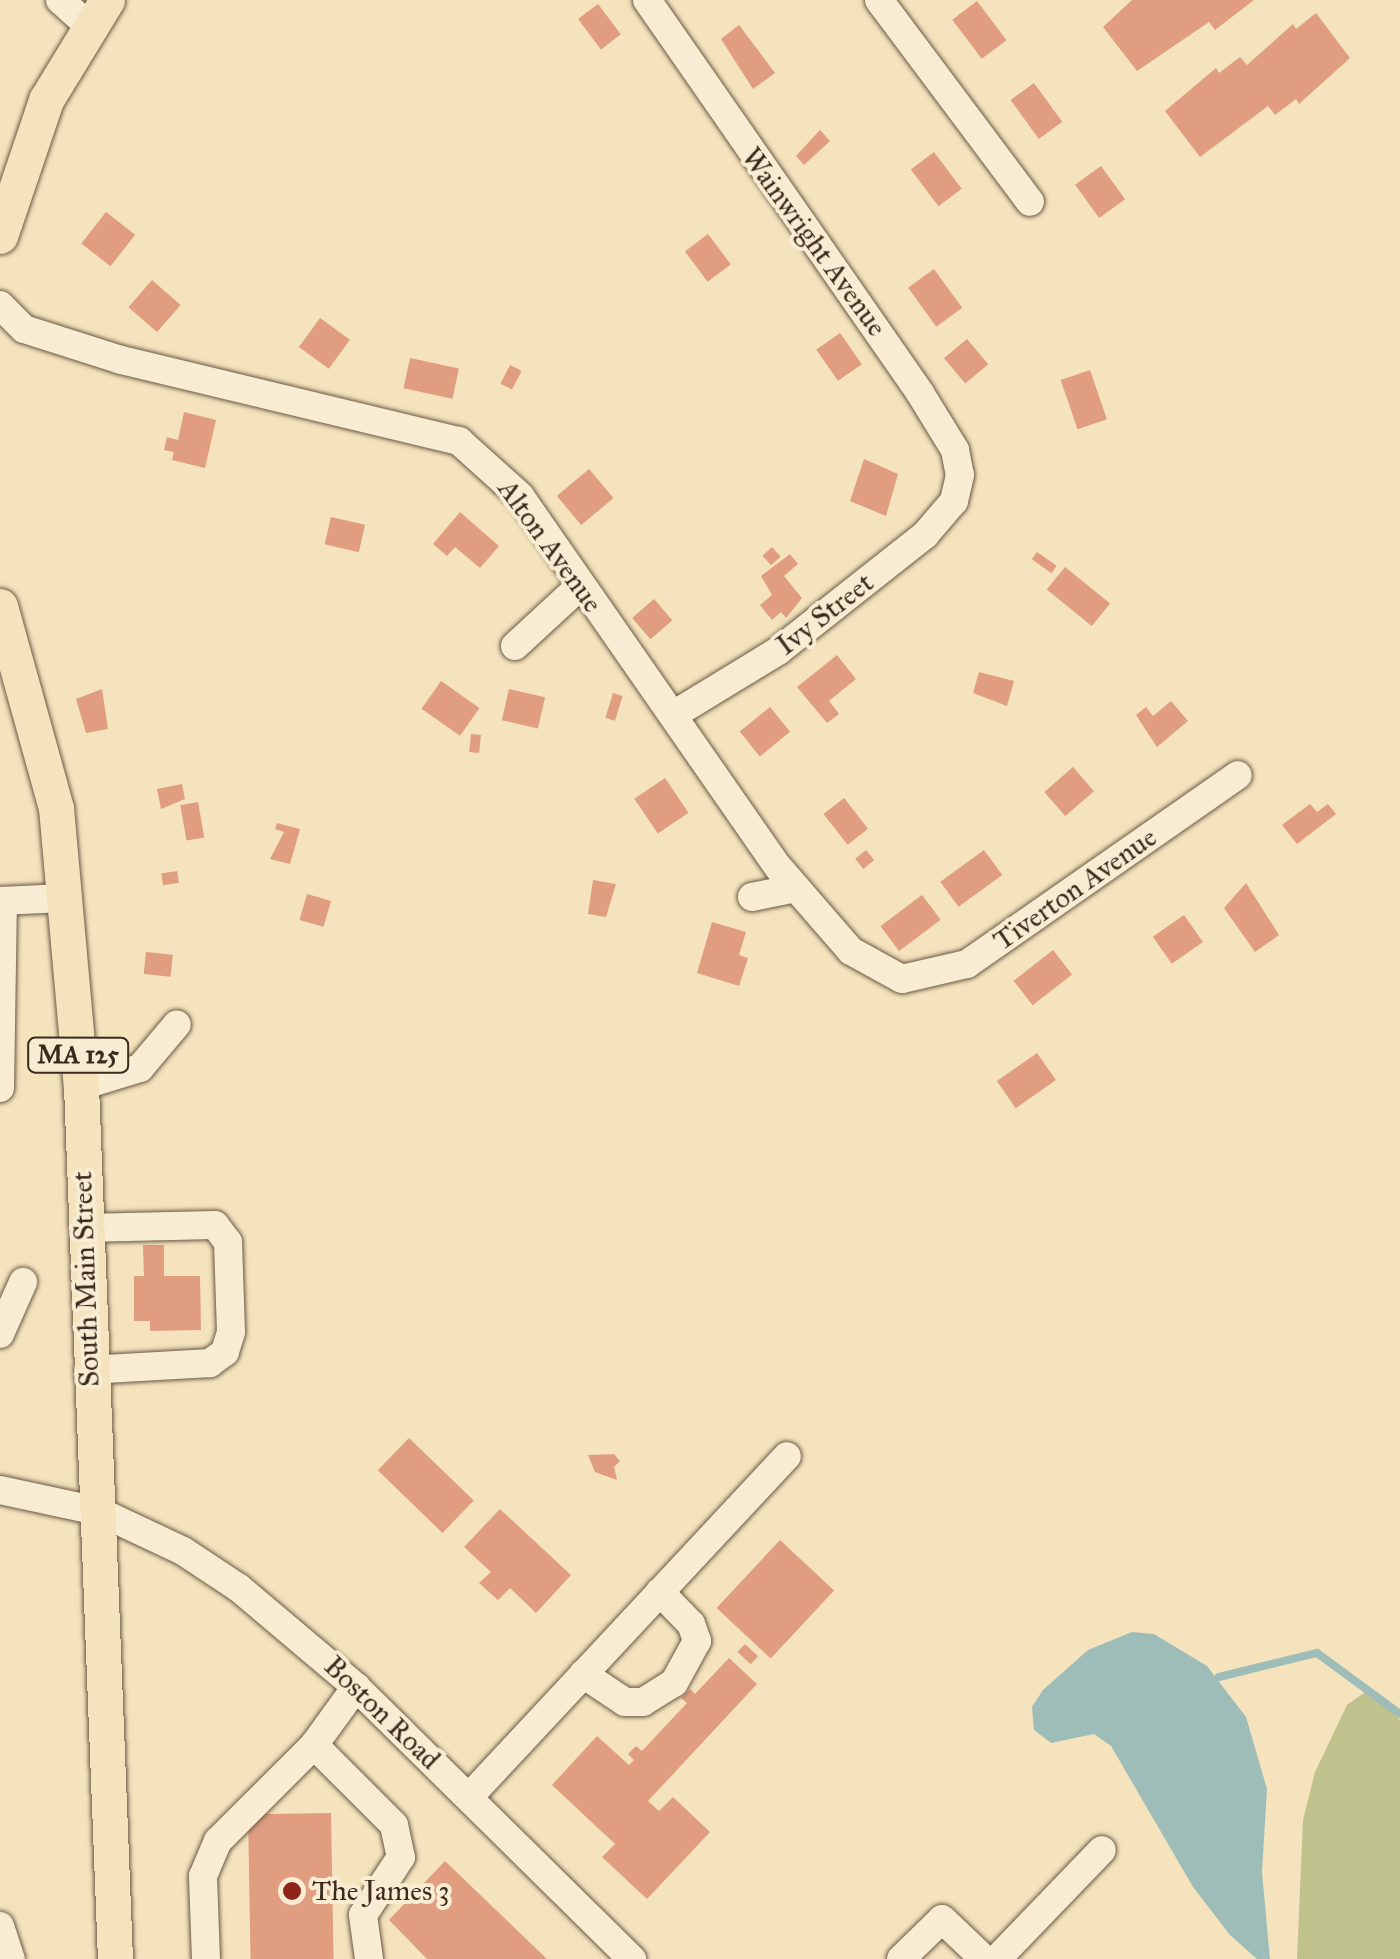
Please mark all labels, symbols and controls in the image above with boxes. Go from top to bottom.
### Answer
street label: Wainwright Avenue [734,141,894,343]
street label: Alton Avenue [491,473,609,619]
street label: Ivy Street [770,566,880,662]
street label: Tiverton Avenue [987,820,1163,958]
road number: MA 125 [26,1035,130,1075]
street label: South Main Street [65,1170,107,1388]
street label: Boston Road [317,1649,447,1777]
place label: The James 3 [312,1874,449,1908]
marker: The James 3 [281,1880,303,1902]

